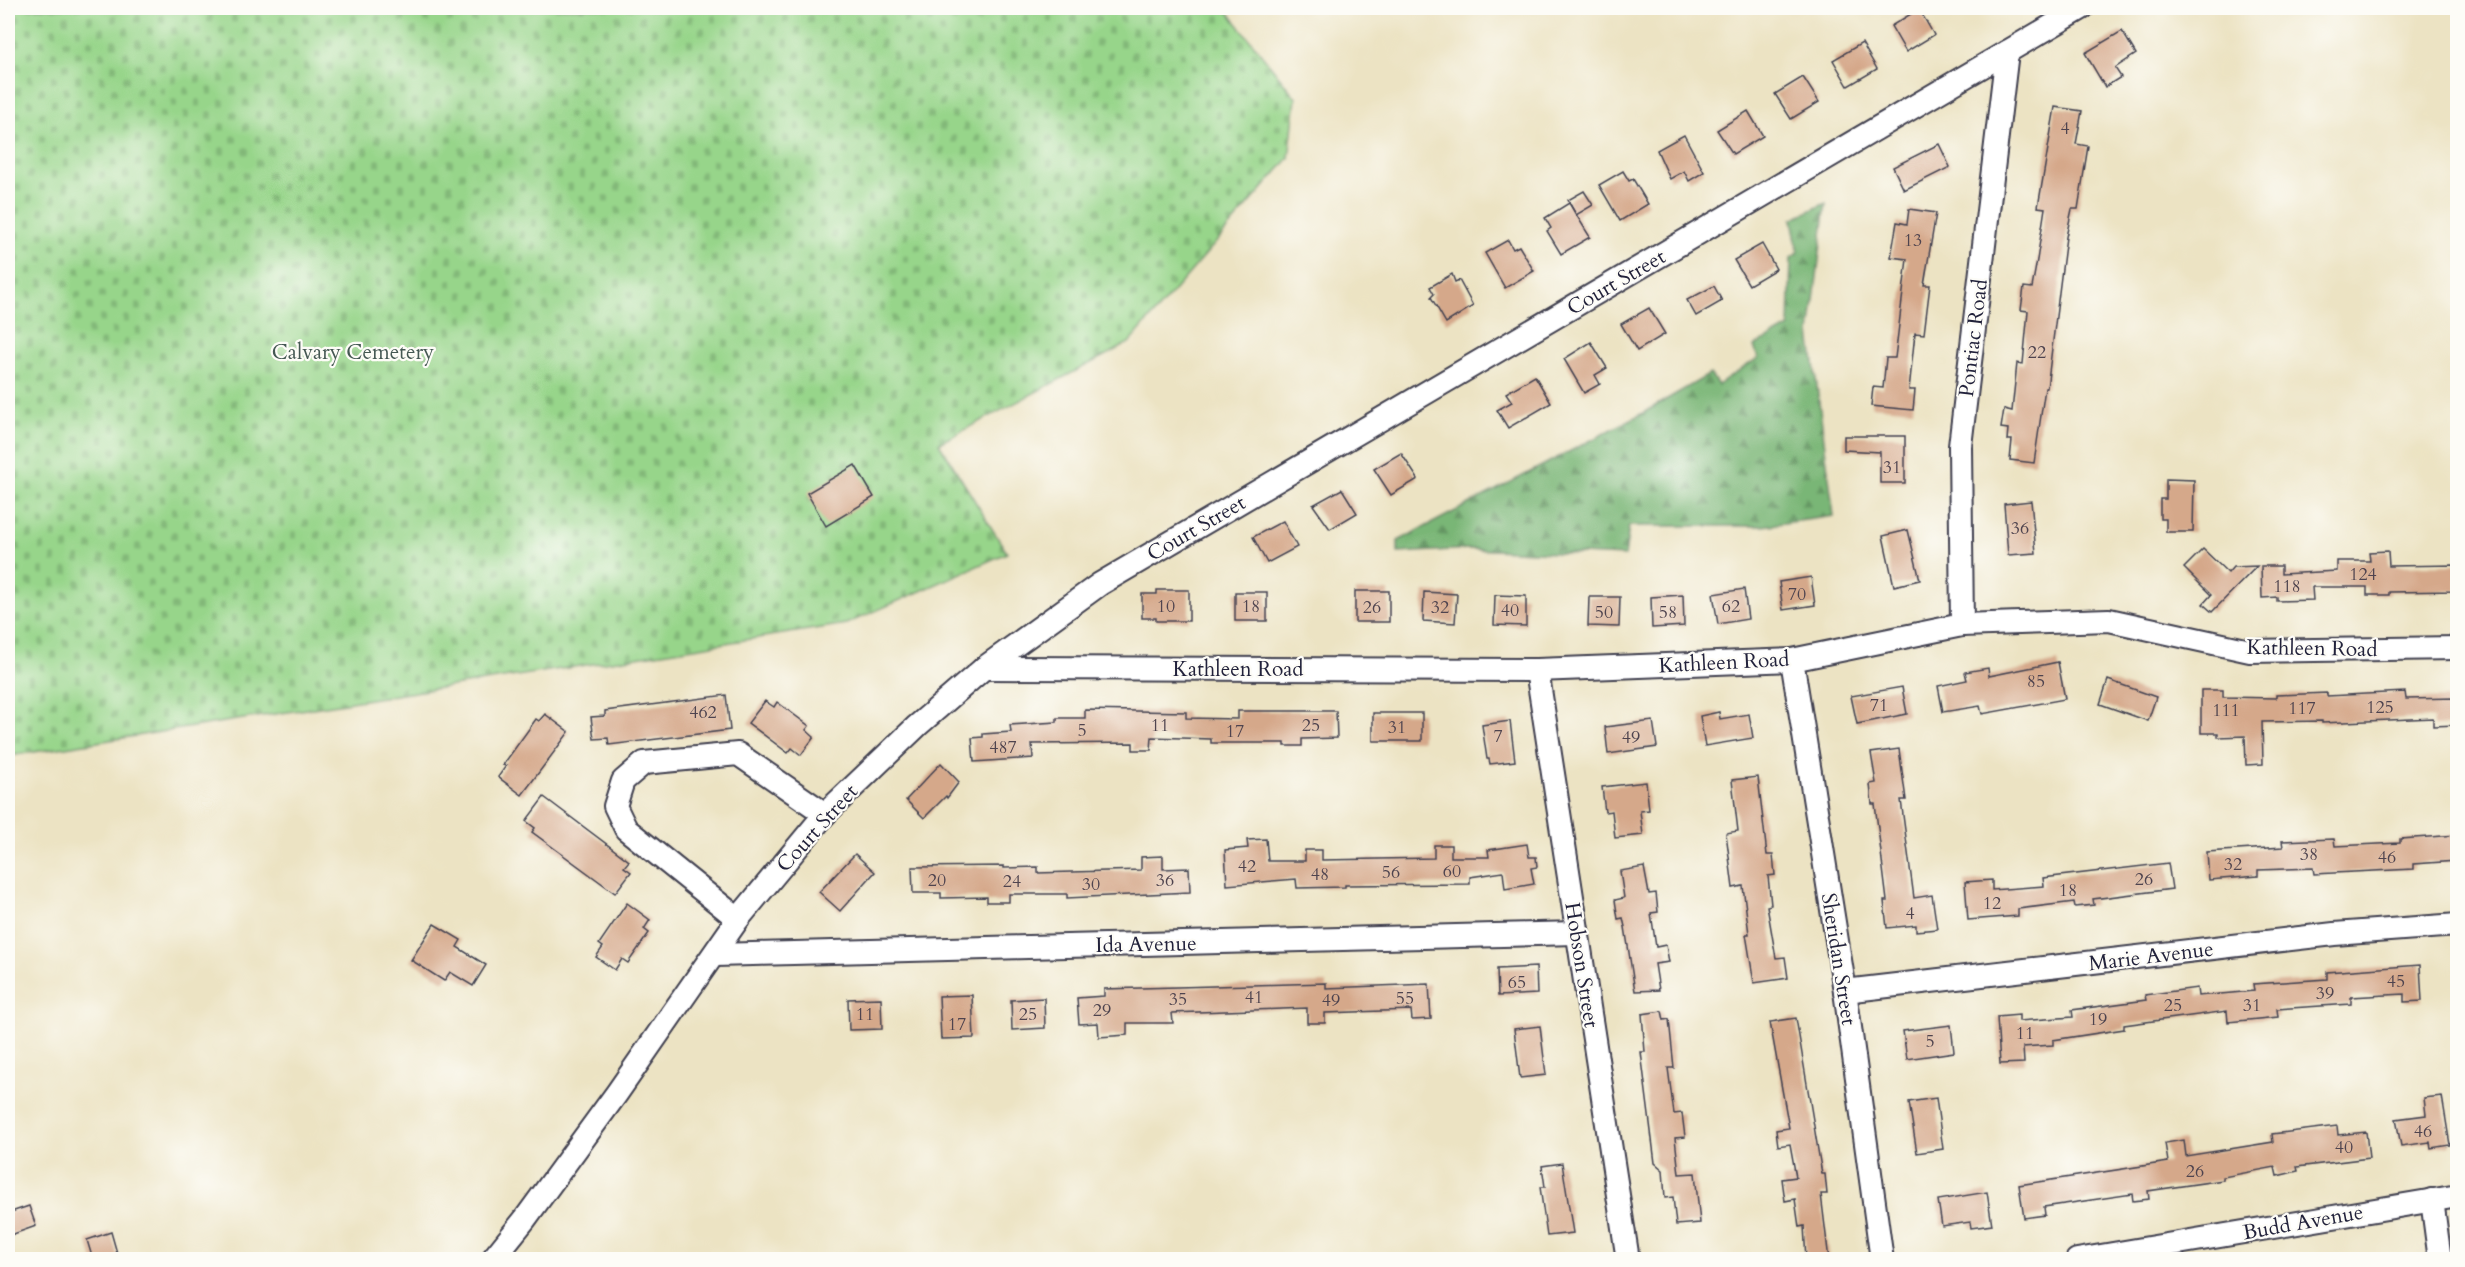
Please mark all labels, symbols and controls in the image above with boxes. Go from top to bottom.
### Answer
house number: 4 [2060,116,2070,141]
house number: 13 [1904,228,1922,253]
street label: Court Street [1562,242,1671,322]
street label: Pontiac Road [1952,277,1995,399]
park label: Calvary Cemetery [272,338,434,367]
house number: 22 [2028,340,2046,365]
house number: 31 [1883,455,1901,480]
street label: Court Street [1142,488,1251,568]
house number: 36 [2011,516,2029,541]
house number: 124 [2349,562,2377,587]
house number: 118 [2273,574,2301,599]
house number: 70 [1788,582,1806,607]
house number: 10 [1157,594,1175,619]
house number: 18 [1242,594,1260,619]
house number: 62 [1722,594,1740,619]
house number: 26 [1363,595,1381,620]
house number: 32 [1431,595,1449,620]
house number: 40 [1501,598,1519,623]
house number: 50 [1595,600,1613,625]
house number: 58 [1659,600,1677,625]
street label: Kathleen Road [2246,633,2378,664]
street label: Kathleen Road [1658,645,1790,680]
street label: Kathleen Road [1172,655,1304,684]
house number: 85 [2027,669,2045,694]
house number: 71 [1870,693,1888,718]
house number: 125 [2366,695,2394,720]
house number: 117 [2288,696,2316,721]
house number: 111 [2212,698,2240,723]
house number: 462 [689,700,717,725]
house number: 11 [1151,713,1169,738]
house number: 25 [1302,713,1320,738]
house number: 31 [1388,715,1406,740]
house number: 5 [1077,718,1087,743]
house number: 17 [1226,719,1244,744]
house number: 7 [1493,724,1503,749]
house number: 49 [1622,725,1640,750]
house number: 487 [989,735,1017,760]
street label: Court Street [770,778,865,879]
house number: 38 [2300,842,2318,867]
house number: 46 [2378,845,2396,870]
house number: 32 [2224,852,2242,877]
house number: 42 [1238,854,1256,879]
house number: 60 [1443,859,1461,884]
house number: 56 [1382,860,1400,885]
house number: 48 [1311,862,1329,887]
house number: 26 [2135,867,2153,892]
house number: 20 [928,868,946,893]
house number: 36 [1156,868,1174,893]
house number: 24 [1003,869,1021,894]
house number: 30 [1082,872,1100,897]
house number: 18 [2059,878,2077,903]
street label: Sheridan Street [1814,891,1863,1028]
house number: 12 [1983,891,2001,916]
street label: Hobson Street [1557,900,1606,1030]
house number: 4 [1905,901,1915,926]
street label: Ida Avenue [1095,929,1197,960]
street label: Marie Avenue [2087,934,2215,979]
house number: 45 [2387,969,2405,994]
house number: 65 [1508,970,1526,995]
house number: 39 [2316,981,2334,1006]
house number: 41 [1245,985,1263,1010]
house number: 55 [1396,986,1414,1011]
house number: 35 [1169,987,1187,1012]
house number: 49 [1322,988,1340,1013]
house number: 25 [2164,993,2182,1018]
house number: 31 [2243,993,2261,1018]
house number: 29 [1093,998,1111,1023]
house number: 11 [856,1002,874,1027]
house number: 25 [1019,1002,1037,1027]
house number: 19 [2089,1007,2107,1032]
house number: 17 [948,1012,966,1037]
house number: 11 [2016,1021,2034,1046]
house number: 5 [1925,1029,1935,1054]
house number: 46 [2414,1119,2432,1144]
house number: 40 [2335,1135,2353,1160]
house number: 26 [2186,1159,2204,1184]
street label: Budd Avenue [2241,1198,2366,1247]

